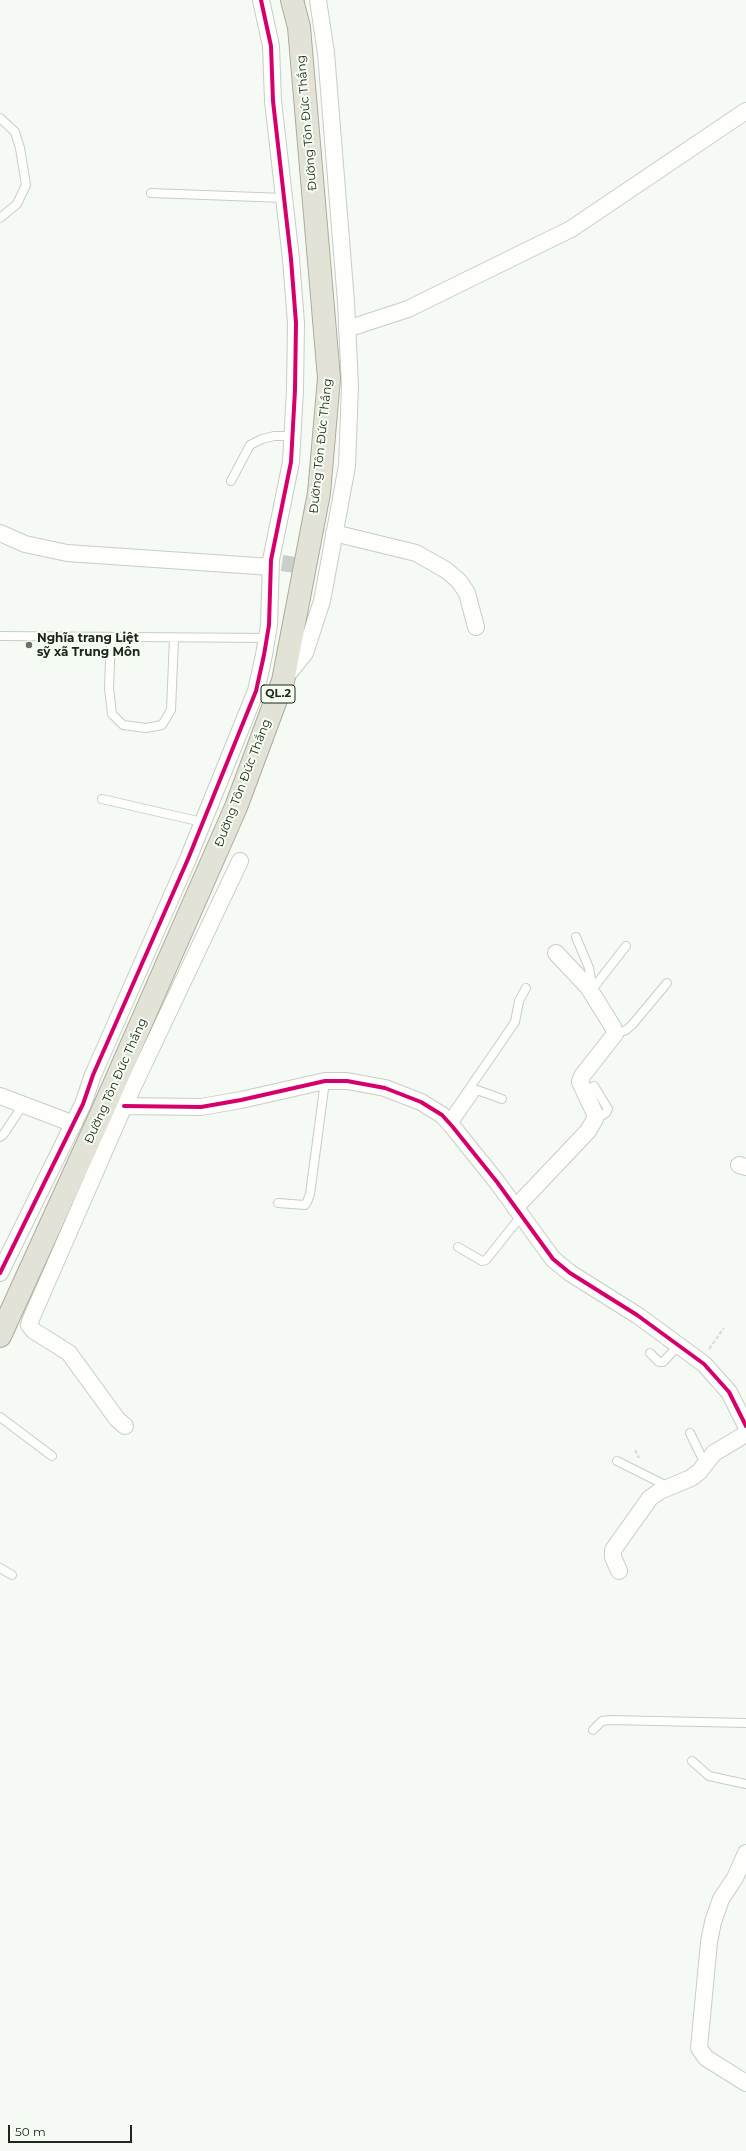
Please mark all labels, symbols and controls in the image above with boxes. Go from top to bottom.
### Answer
street label: Đường Tôn Đức Thắng [294,55,320,191]
street label: Đường Tôn Đức Thắng [307,378,335,514]
place label: Nghĩa trang Liệt sỹ xã Trung Môn [37,631,140,659]
marker: Nghĩa trang Liệt sỹ xã Trung Môn [24,640,34,650]
road number: QL.2 [261,685,295,703]
street label: Đường Tôn Đức Thắng [212,717,274,849]
street label: Đường Tôn Đức Thắng [82,1016,150,1146]
scale bar [10,2117,134,2143]
text: 50 m [15,2124,46,2139]

